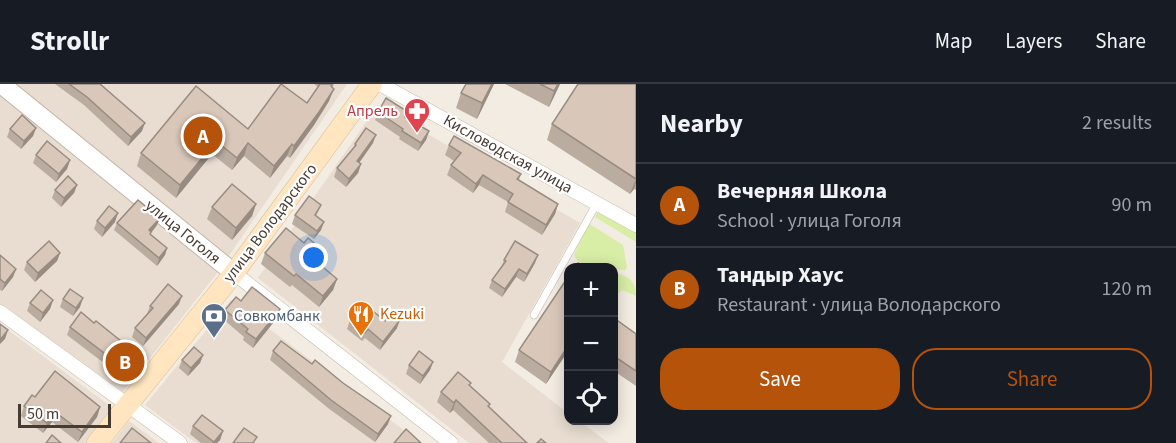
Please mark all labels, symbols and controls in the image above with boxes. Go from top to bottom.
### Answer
text: Strollr [30,21,109,61]
text: Map [935,26,972,56]
text: Layers [1005,26,1062,56]
text: Share [1095,26,1146,56]
pharmacy icon: Апрель [402,96,432,134]
place label: Апрель [347,100,398,122]
text: Nearby [660,105,743,142]
street label: Кисловодская улица [439,109,577,199]
text: 2 results [1082,109,1152,137]
pin: A [184,113,222,158]
street label: улица Володарского [218,159,322,287]
text: Вечерняя Школа [717,175,887,207]
text: A [674,191,685,219]
text: 90 m [1112,191,1152,219]
street label: улица Гоголя [141,195,225,269]
text: School · улица Гоголя [717,207,902,235]
your location [299,243,328,272]
text: Тандыр Хаус [717,259,844,291]
map controls [564,263,618,425]
button: + [564,263,618,317]
text: B [673,275,686,303]
text: 120 m [1102,275,1152,303]
text: Restaurant · улица Володарского [717,291,1001,319]
restaurant icon: Kezuki [346,299,376,337]
bank icon: Совкомбанк [199,301,229,339]
place label: Kezuki [380,303,424,325]
place label: Совкомбанк [234,305,320,327]
button: − [564,317,618,371]
pin: B [106,340,144,384]
button: Save [660,348,900,410]
button: Share [912,348,1152,410]
button: locate [564,371,618,425]
scale bar [18,401,111,428]
text: 50 m [27,403,59,425]

